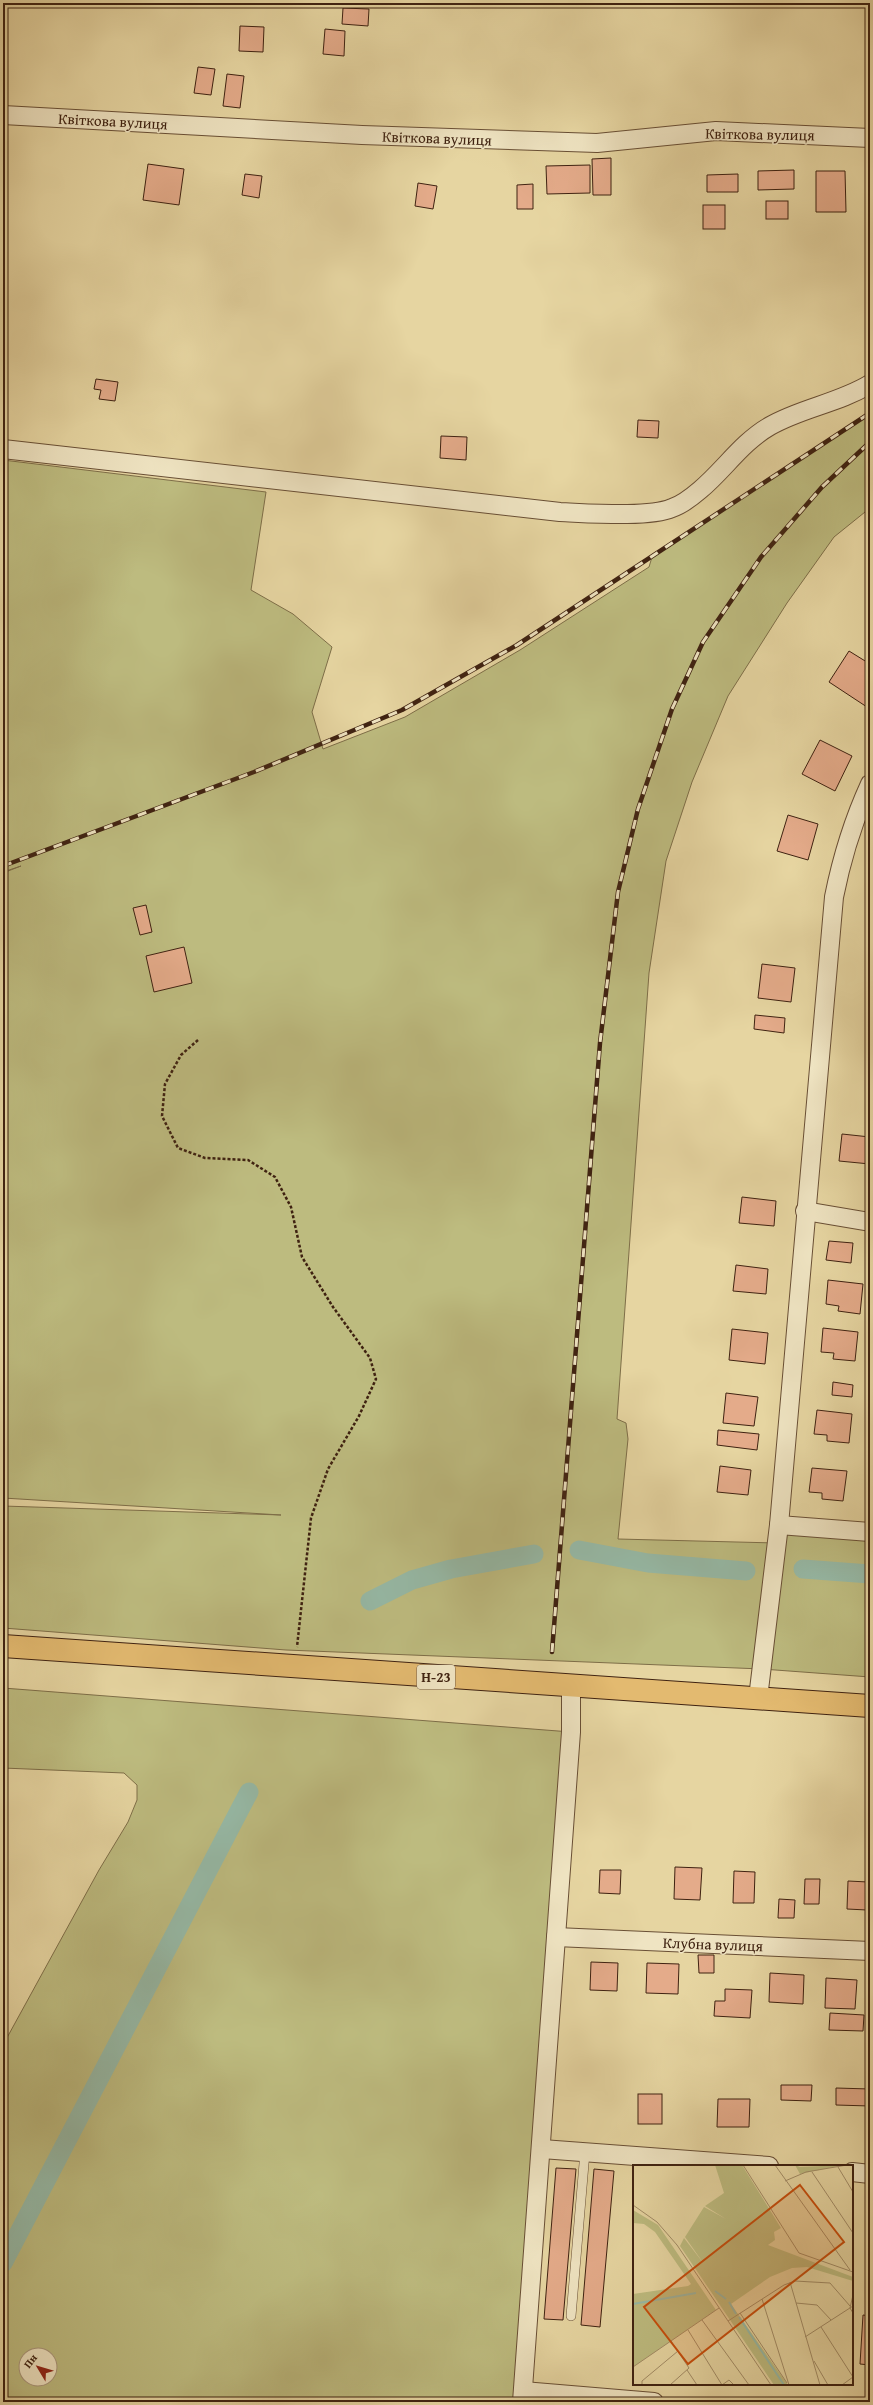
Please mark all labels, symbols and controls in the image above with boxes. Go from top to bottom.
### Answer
street label: Квіткова вулиця [58,108,169,134]
street label: Квіткова вулиця [705,123,815,145]
street label: Квіткова вулиця [382,126,492,150]
road number: Н-23 [417,1665,455,1689]
street label: Клубна вулиця [663,1932,764,1956]
inset map [633,2165,853,2385]
north arrow [18,2347,58,2387]
text: Пн [19,2350,41,2371]

